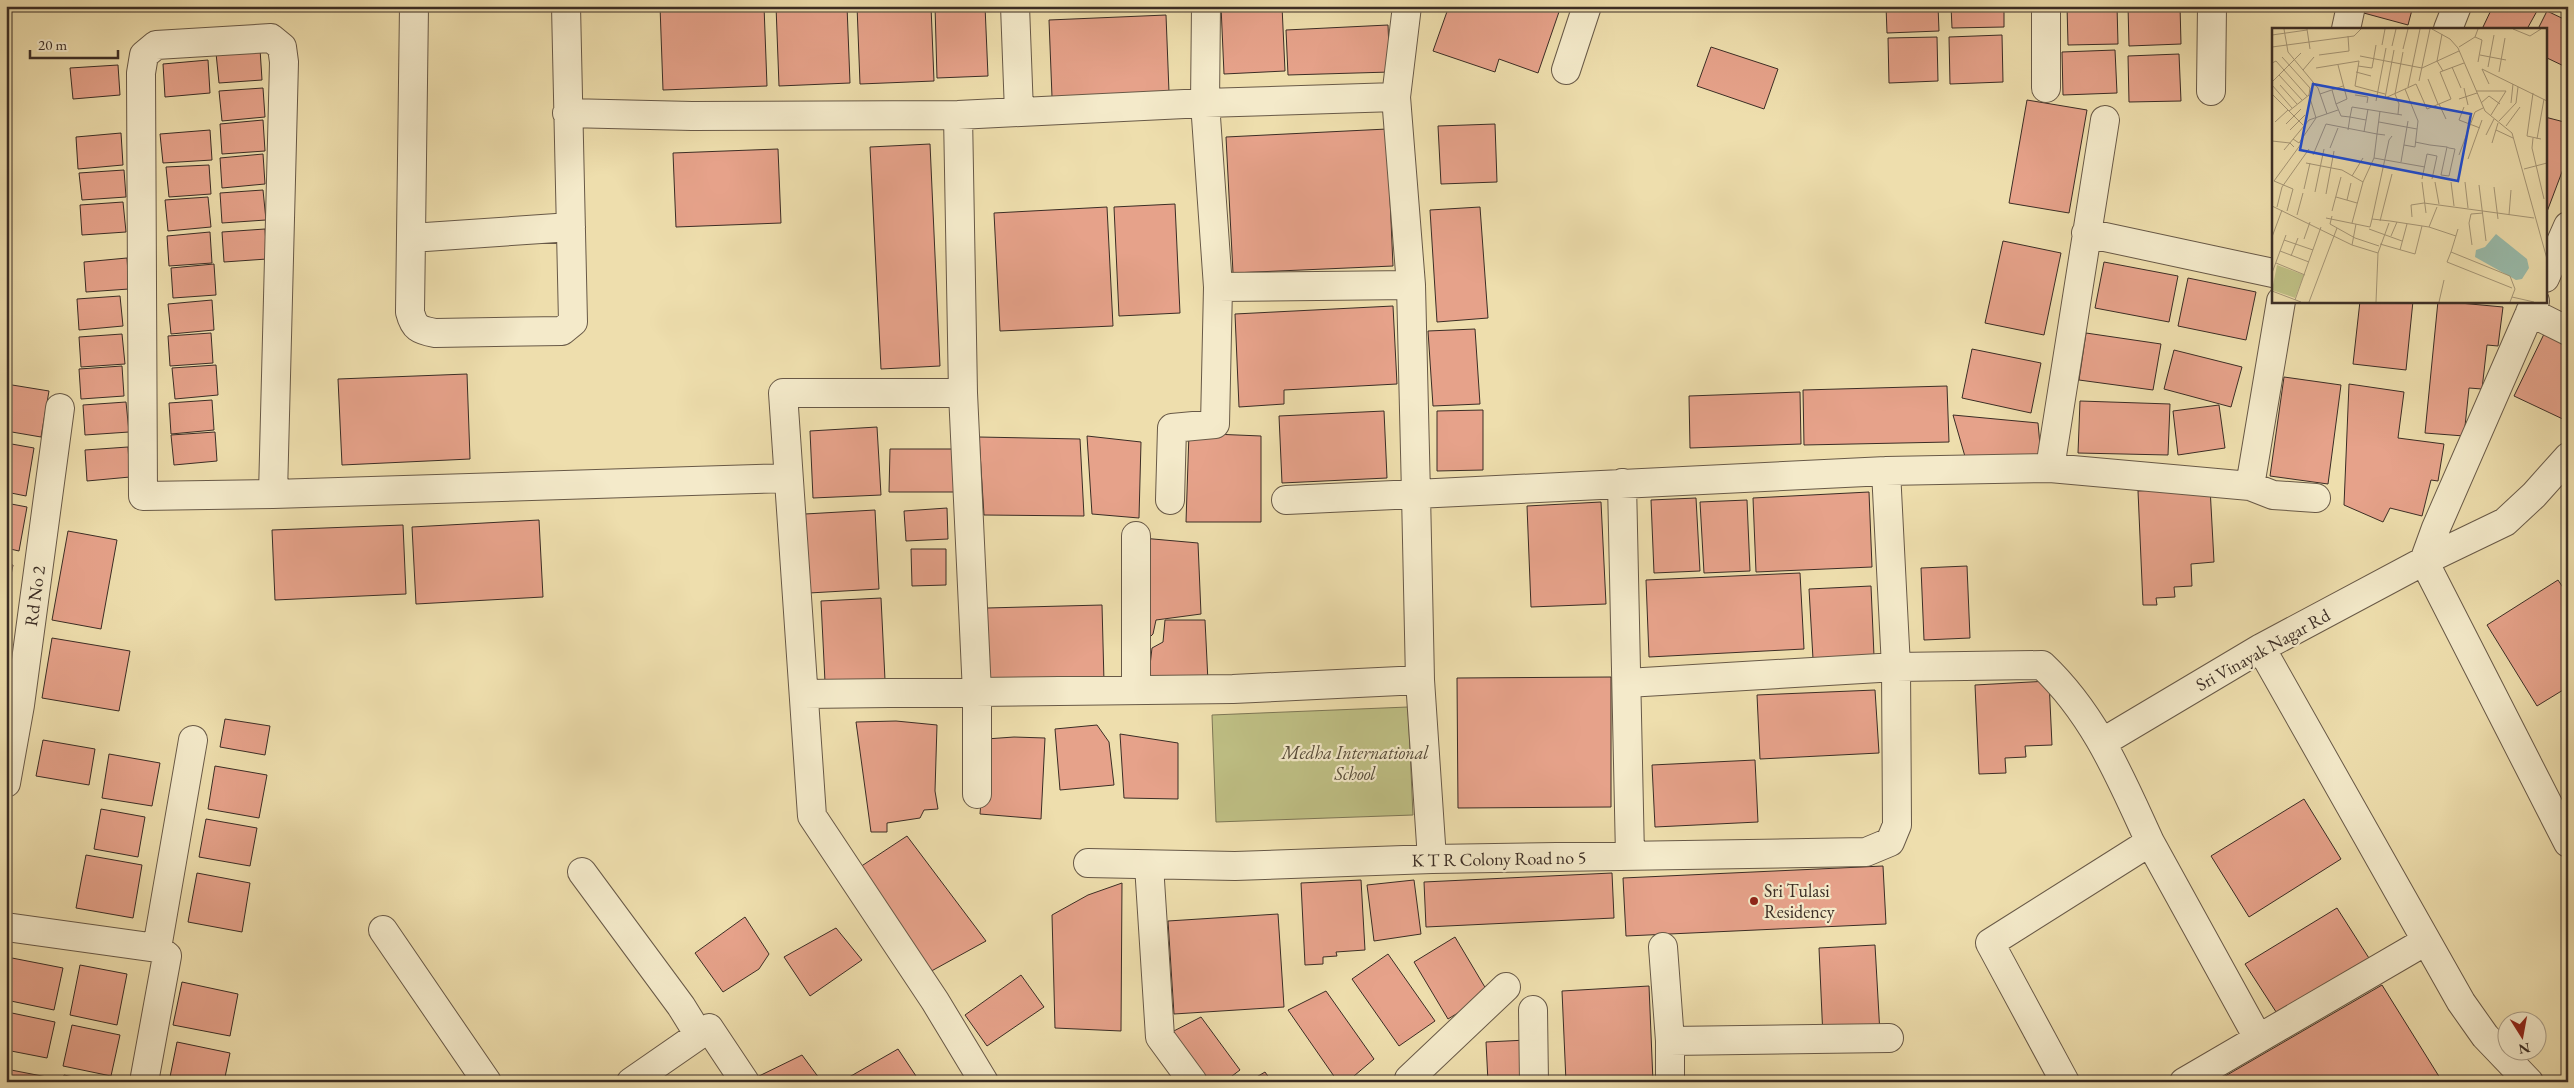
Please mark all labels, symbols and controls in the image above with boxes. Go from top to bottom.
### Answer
scale bar [30,28,118,60]
inset map [2272,28,2546,302]
text: 20 m [38,35,67,54]
street label: Rd No 2 [19,564,50,628]
street label: Sri Vinayak Nagar Rd [2192,603,2335,696]
park label: Medha International School [1281,741,1429,785]
street label: K T R Colony Road no 5 [1411,845,1587,872]
place label: Sri Tulasi Residency [1764,879,1835,923]
marker: Sri Tulasi Residency [1748,895,1760,907]
north arrow [2496,1010,2546,1060]
text: N [2517,1039,2532,1059]

